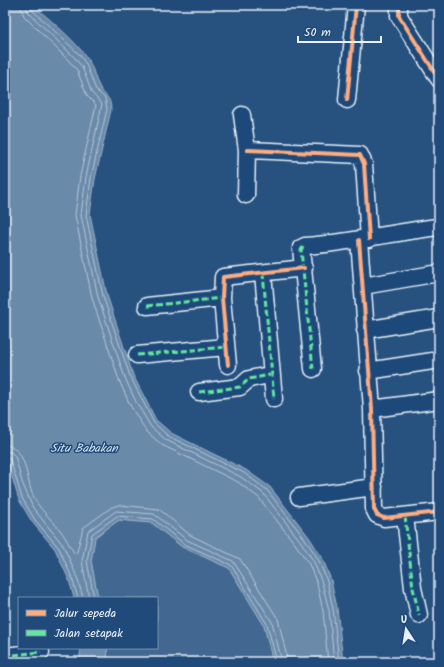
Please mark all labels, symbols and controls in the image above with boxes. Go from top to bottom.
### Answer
scale bar [298,18,381,44]
text: 50 m [304,23,331,42]
water label: Situ Babakan [50,439,119,458]
legend [18,597,158,649]
text: Jalur sepeda [54,604,116,623]
north arrow [386,609,426,649]
text: U [399,611,410,630]
text: Jalan setapak [54,624,123,643]

